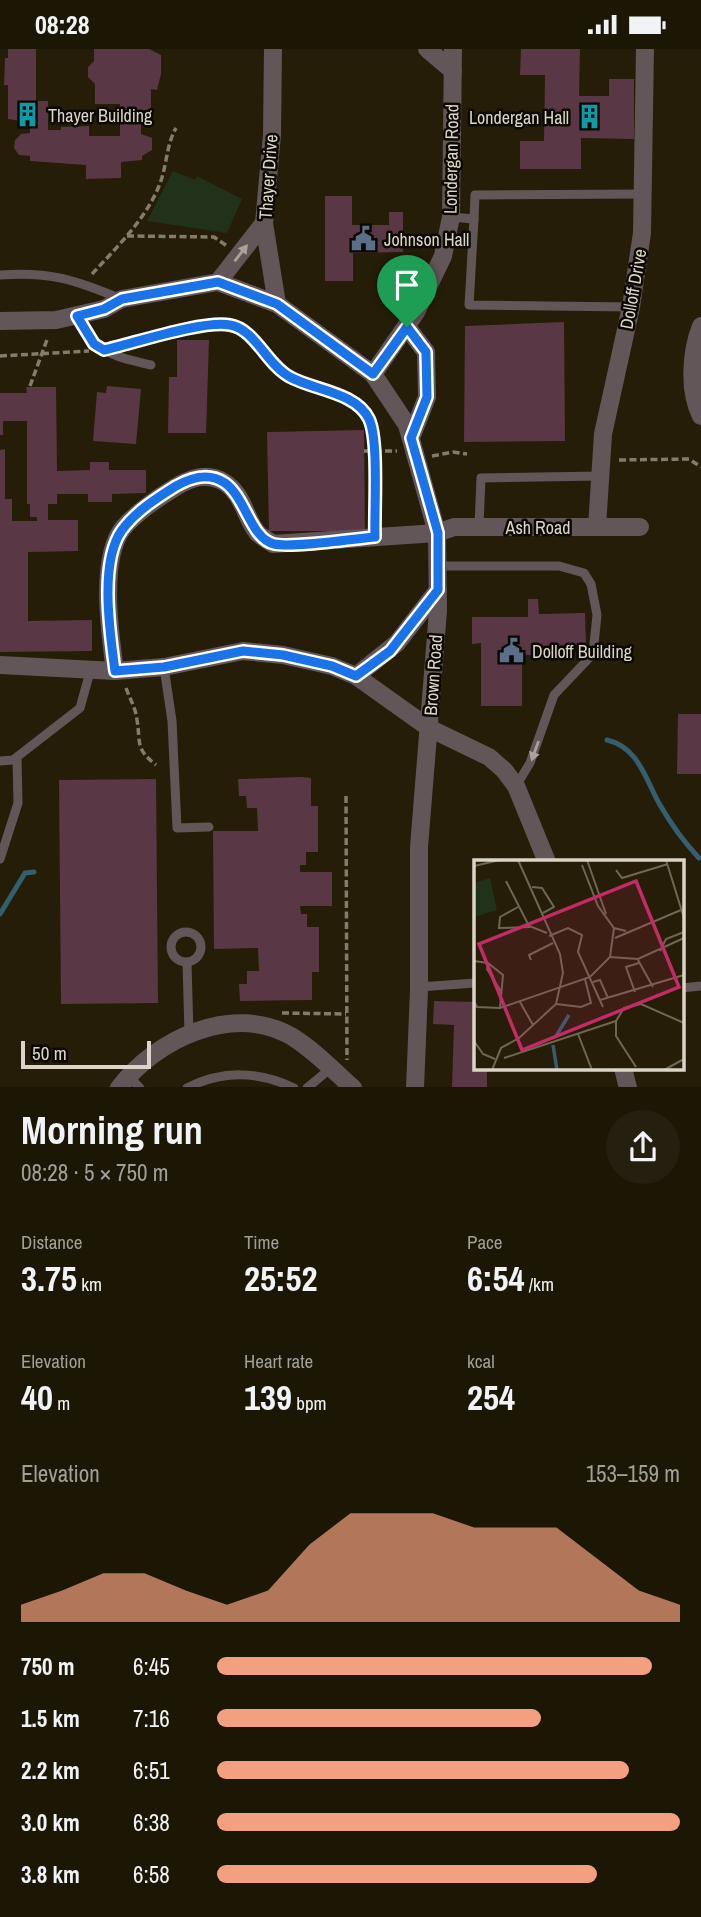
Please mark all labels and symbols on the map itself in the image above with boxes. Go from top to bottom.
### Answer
building icon: Thayer Building [14,101,42,129]
place label: Thayer Building [48,103,153,128]
building icon: Londergan Hall [575,103,603,131]
street label: Londergan Road [438,104,464,214]
place label: Londergan Hall [469,105,569,130]
street label: Thayer Drive [253,134,283,220]
public building icon: Johnson Hall [350,225,378,253]
place label: Johnson Hall [384,227,469,252]
one-way arrow [233,244,248,262]
street label: Dolloff Drive [614,247,652,331]
pin [377,255,437,327]
street label: Ash Road [505,515,570,540]
street label: Brown Road [418,634,448,716]
public building icon: Dolloff Building [498,637,526,665]
place label: Dolloff Building [532,639,633,664]
one-way arrow [529,740,540,761]
inset map [474,860,684,1070]
scale bar [21,1038,150,1070]

